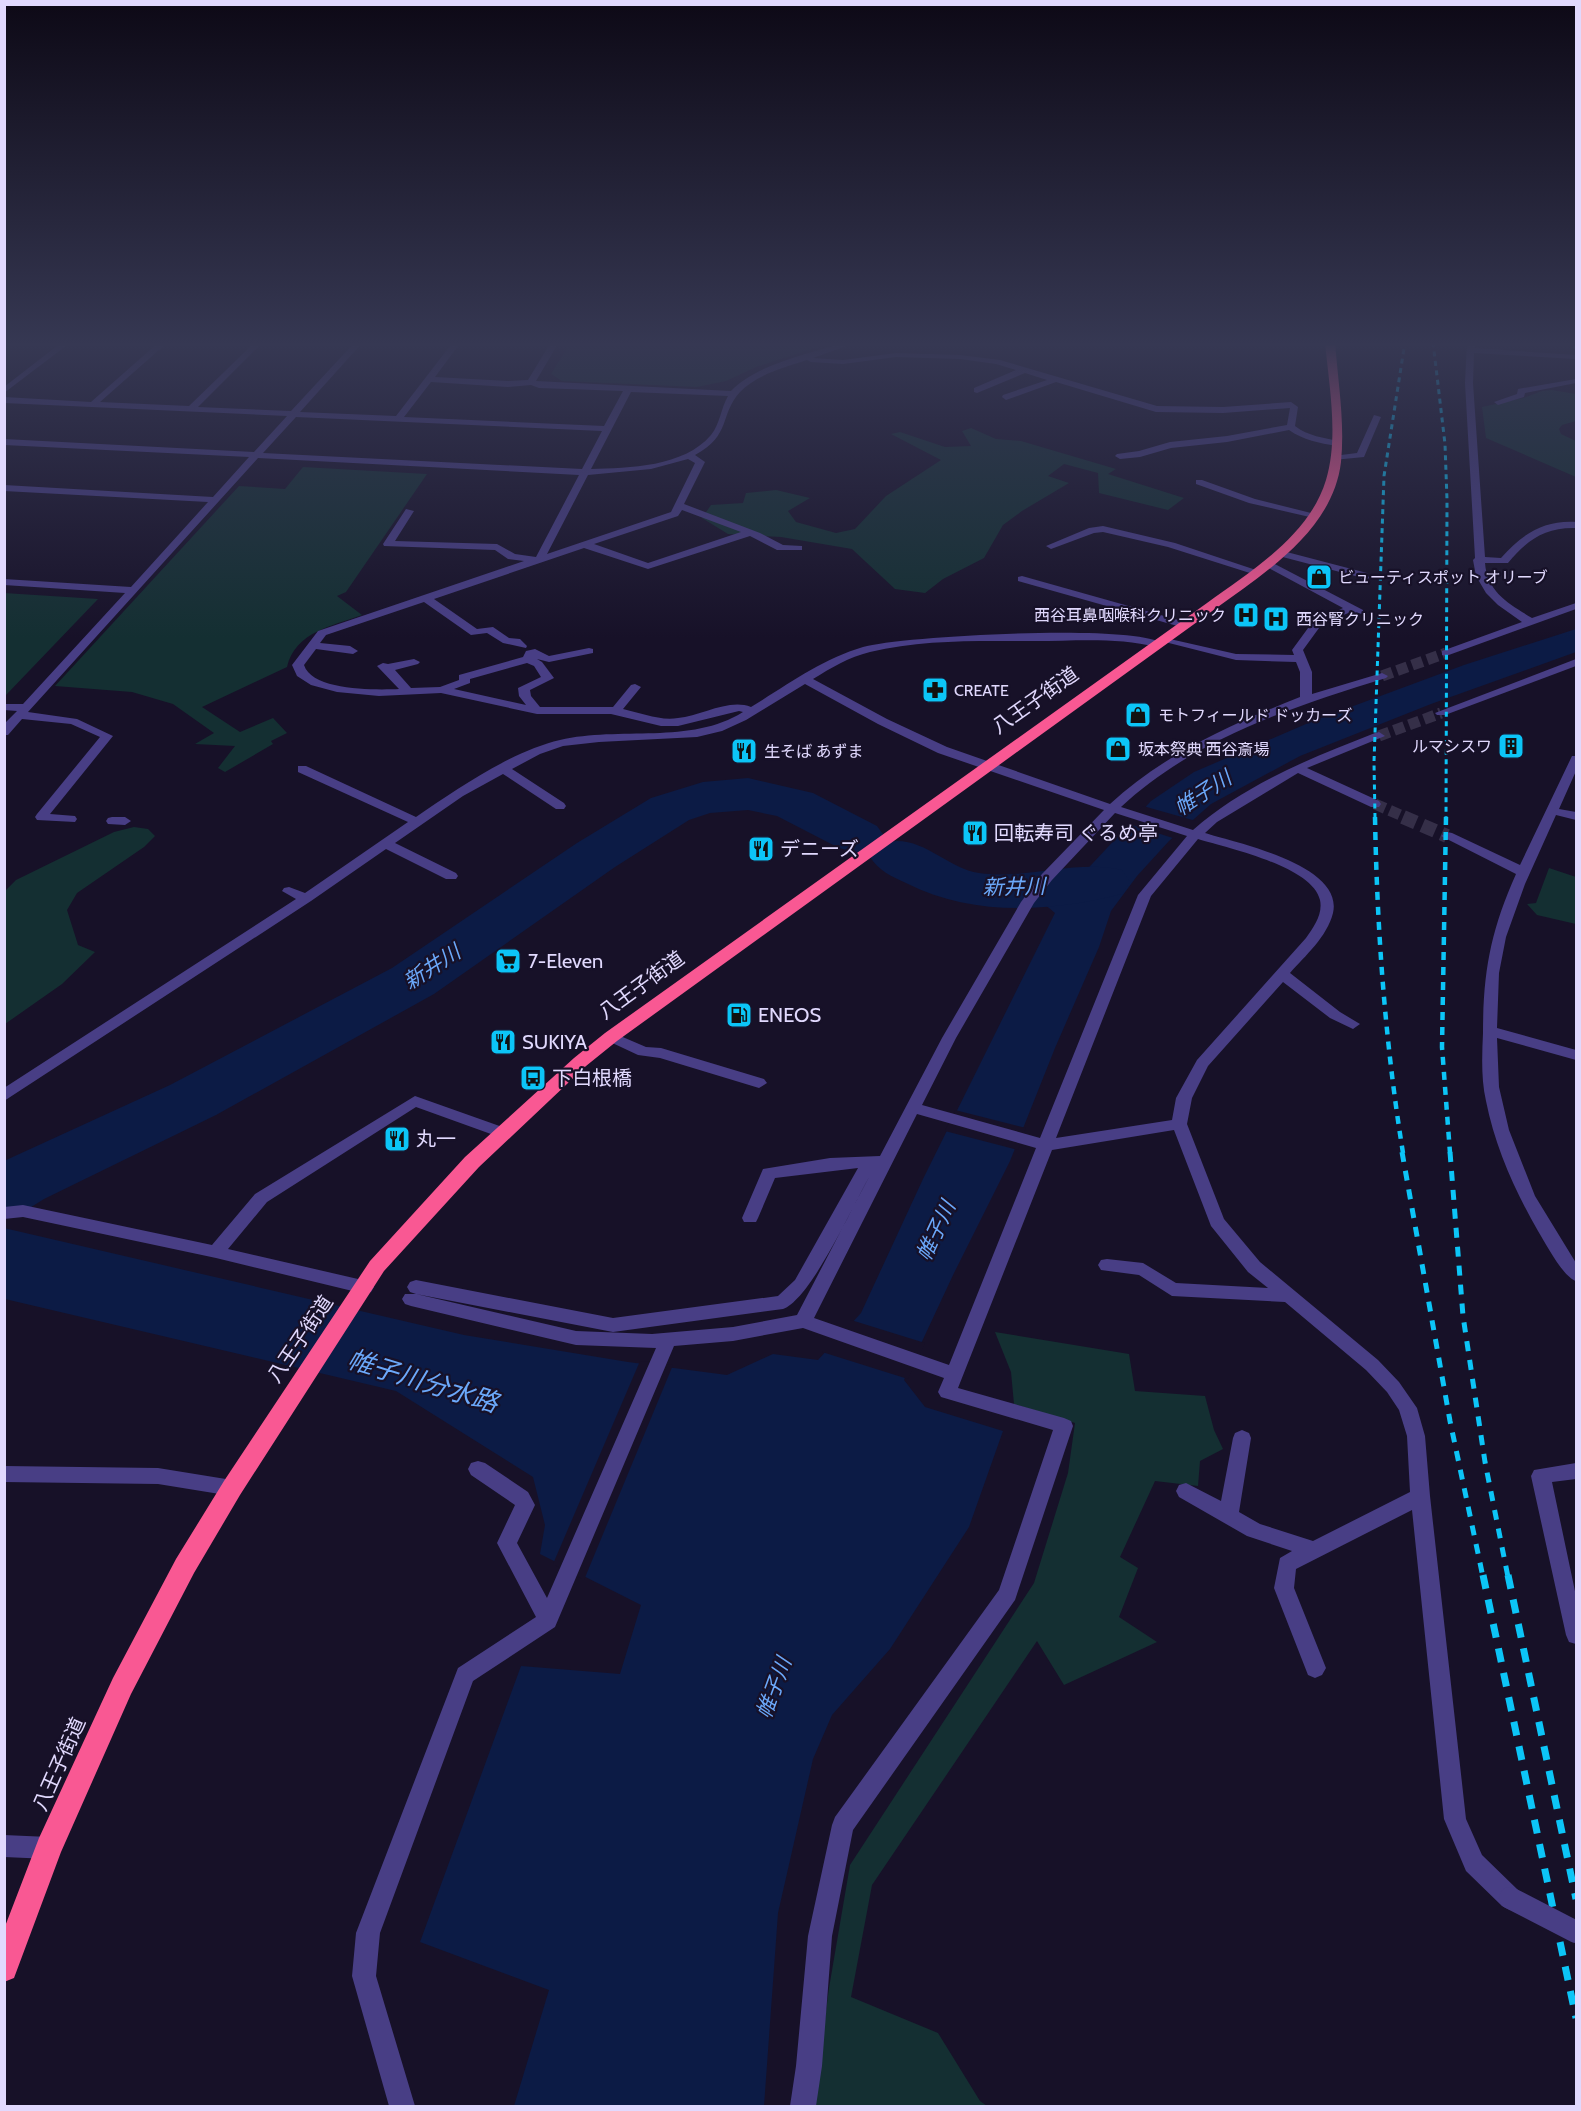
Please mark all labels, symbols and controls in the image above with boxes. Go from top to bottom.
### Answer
shop icon: ビューティスポット オリーブ [1304,562,1334,592]
place label: ビューティスポット オリーブ [1338,568,1548,587]
hospital icon: 西谷耳鼻咽喉科クリニック [1231,600,1261,630]
hospital icon: 西谷腎クリニック [1261,604,1291,634]
place label: 西谷耳鼻咽喉科クリニック [1034,606,1226,625]
place label: 西谷腎クリニック [1296,610,1424,629]
street label: 八王子街道 [987,661,1083,739]
pharmacy icon: CREATE [920,675,950,705]
place label: CREATE [954,681,1009,700]
shop icon: モトフィールド ドッカーズ [1123,700,1153,730]
place label: モトフィールド ドッカーズ [1158,706,1352,725]
building icon: ルマシスワ [1496,731,1526,761]
shop icon: 坂本祭典 西谷斎場 [1103,734,1133,764]
restaurant icon: 生そば あずま [729,736,759,766]
place label: ルマシスワ [1412,737,1492,756]
place label: 坂本祭典 西谷斎場 [1138,740,1270,759]
place label: 生そば あずま [764,742,864,761]
water label: 帷子川 [1170,764,1238,820]
restaurant icon: 回転寿司 ぐるめ亭 [960,818,990,848]
place label: 回転寿司 ぐるめ亭 [994,821,1158,845]
restaurant icon: デニーズ [746,834,776,864]
place label: デニーズ [780,837,859,861]
water label: 新井川 [982,873,1048,900]
water label: 新井川 [399,938,467,994]
supermarket icon: 7-Eleven [493,946,523,976]
street label: 八王子街道 [593,946,689,1024]
place label: 7-Eleven [528,949,603,973]
fuel station icon: ENEOS [724,1000,754,1030]
place label: ENEOS [758,1003,821,1027]
restaurant icon: SUKIYA [488,1027,518,1057]
place label: SUKIYA [522,1030,588,1054]
bus stop icon: 下白根橋 [518,1063,548,1093]
place label: 下白根橋 [552,1066,632,1090]
restaurant icon: 丸一 [382,1124,412,1154]
place label: 丸一 [416,1127,456,1151]
water label: 帷子川 [911,1195,961,1265]
street label: 八王子街道 [262,1291,338,1387]
water label: 帷子川分水路 [344,1343,504,1420]
water label: 帷子川 [751,1652,797,1722]
street label: 八王子街道 [28,1713,90,1815]

